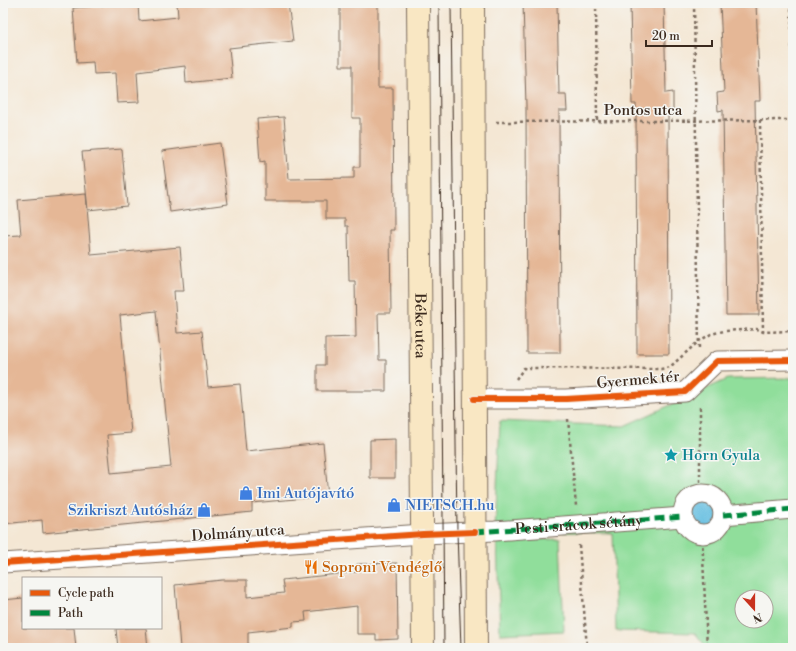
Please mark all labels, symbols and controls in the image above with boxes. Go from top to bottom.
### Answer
scale bar [646,22,712,48]
text: 20 m [652,29,680,44]
street label: Pontos utca [604,101,683,120]
street label: Béke utca [411,292,430,359]
street label: Gyermek tér [596,367,681,393]
place label: Horn Gyula [682,446,761,465]
place icon: Horn Gyula [663,447,679,463]
place label: Imi Autójavító [257,484,354,503]
shop icon: Imi Autójavító [238,485,254,501]
place label: NIETSCH.hu [405,496,495,515]
shop icon: NIETSCH.hu [386,497,402,513]
place label: Szikriszt Autósház [68,501,193,520]
shop icon: Szikriszt Autósház [196,502,212,518]
street label: Pesti srácok sétány [514,510,644,539]
street label: Dolmány utca [191,520,286,546]
place label: Soproni Vendéglő [322,558,443,577]
restaurant icon: Soproni Vendéglő [303,559,319,575]
legend [22,577,162,629]
text: Cycle path [58,586,114,601]
north arrow [734,589,774,629]
text: Path [58,606,83,621]
text: N [750,609,764,626]

